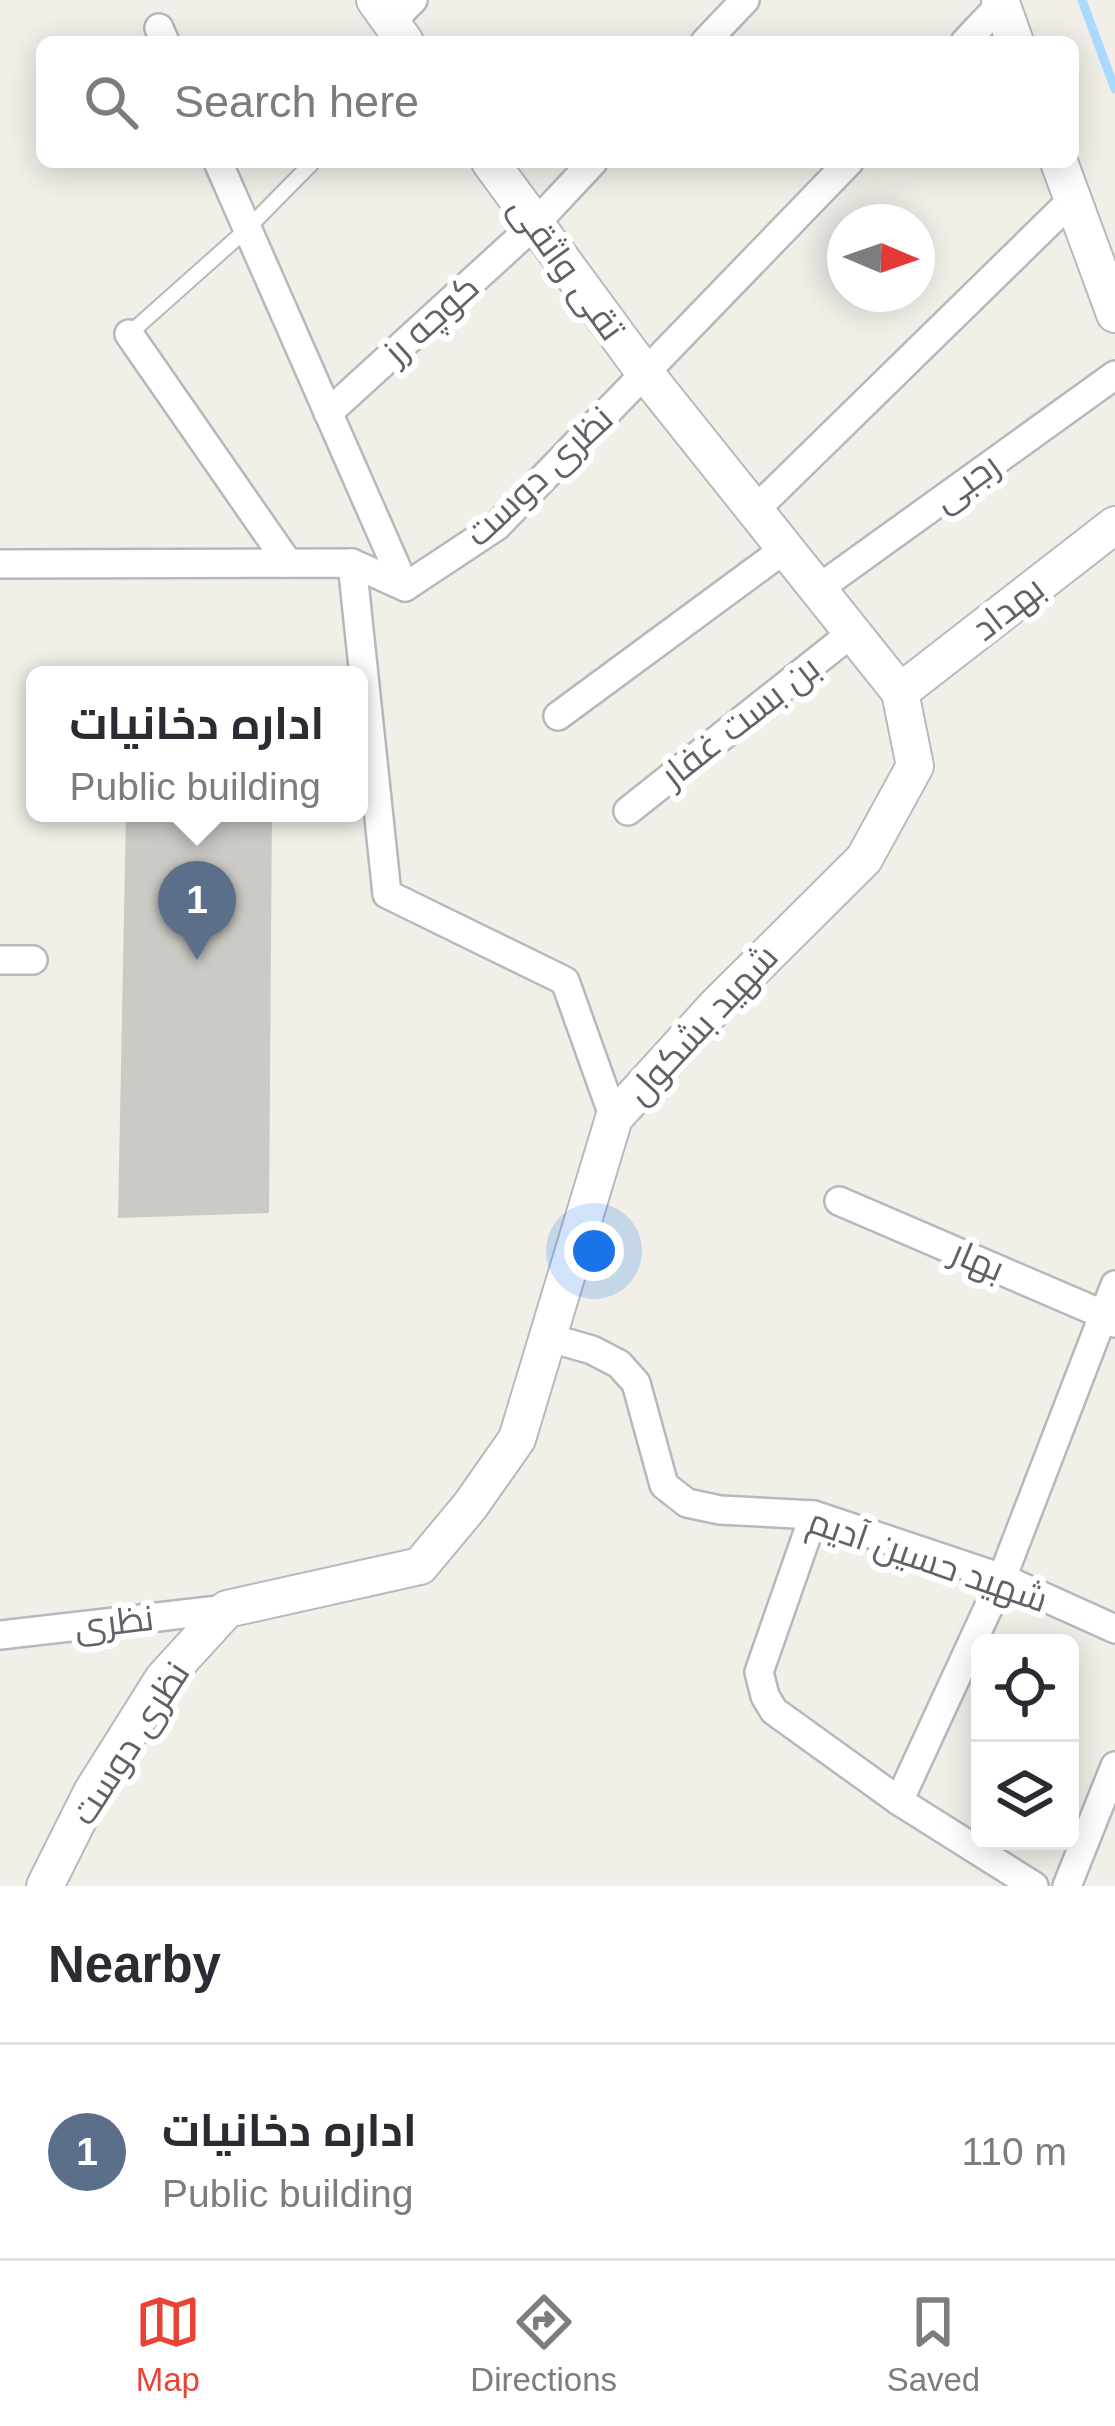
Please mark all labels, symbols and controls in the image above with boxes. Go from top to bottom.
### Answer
search box [36,36,1079,168]
icon: search [78,69,144,135]
text: Search here [174,76,419,127]
street label: تقی واثقی [500,188,633,349]
north arrow [827,204,935,312]
street label: کوچه رز [374,266,489,376]
street label: نظری دوست [457,398,622,555]
street label: رجبی [925,444,1008,521]
street label: بهداد [964,567,1053,649]
street label: بن بست غفار [651,647,828,797]
popup [26,666,368,822]
text: اداره دخانیات [70,698,324,749]
text: Public building [70,765,321,808]
pin: 1 [158,861,236,960]
street label: شهید بشکول [618,936,787,1113]
your location [564,1221,624,1281]
street label: بهار [943,1230,1011,1290]
street label: شهید حسین آدیم [802,1500,1053,1624]
street label: نظری [72,1597,156,1648]
map controls [971,1634,1079,1850]
button: locate [971,1634,1079,1742]
street label: نظری دوست [62,1654,199,1833]
button: layers [971,1742,1079,1850]
text: Nearby [48,1936,221,1993]
text: اداره دخانیات [162,2105,417,2156]
text: 1 [76,2130,98,2173]
text: 110 m [962,2130,1067,2173]
text: Public building [162,2172,414,2215]
tab: Map [135,2289,201,2399]
tab: Directions [470,2289,617,2399]
tab: Saved [887,2289,980,2399]

